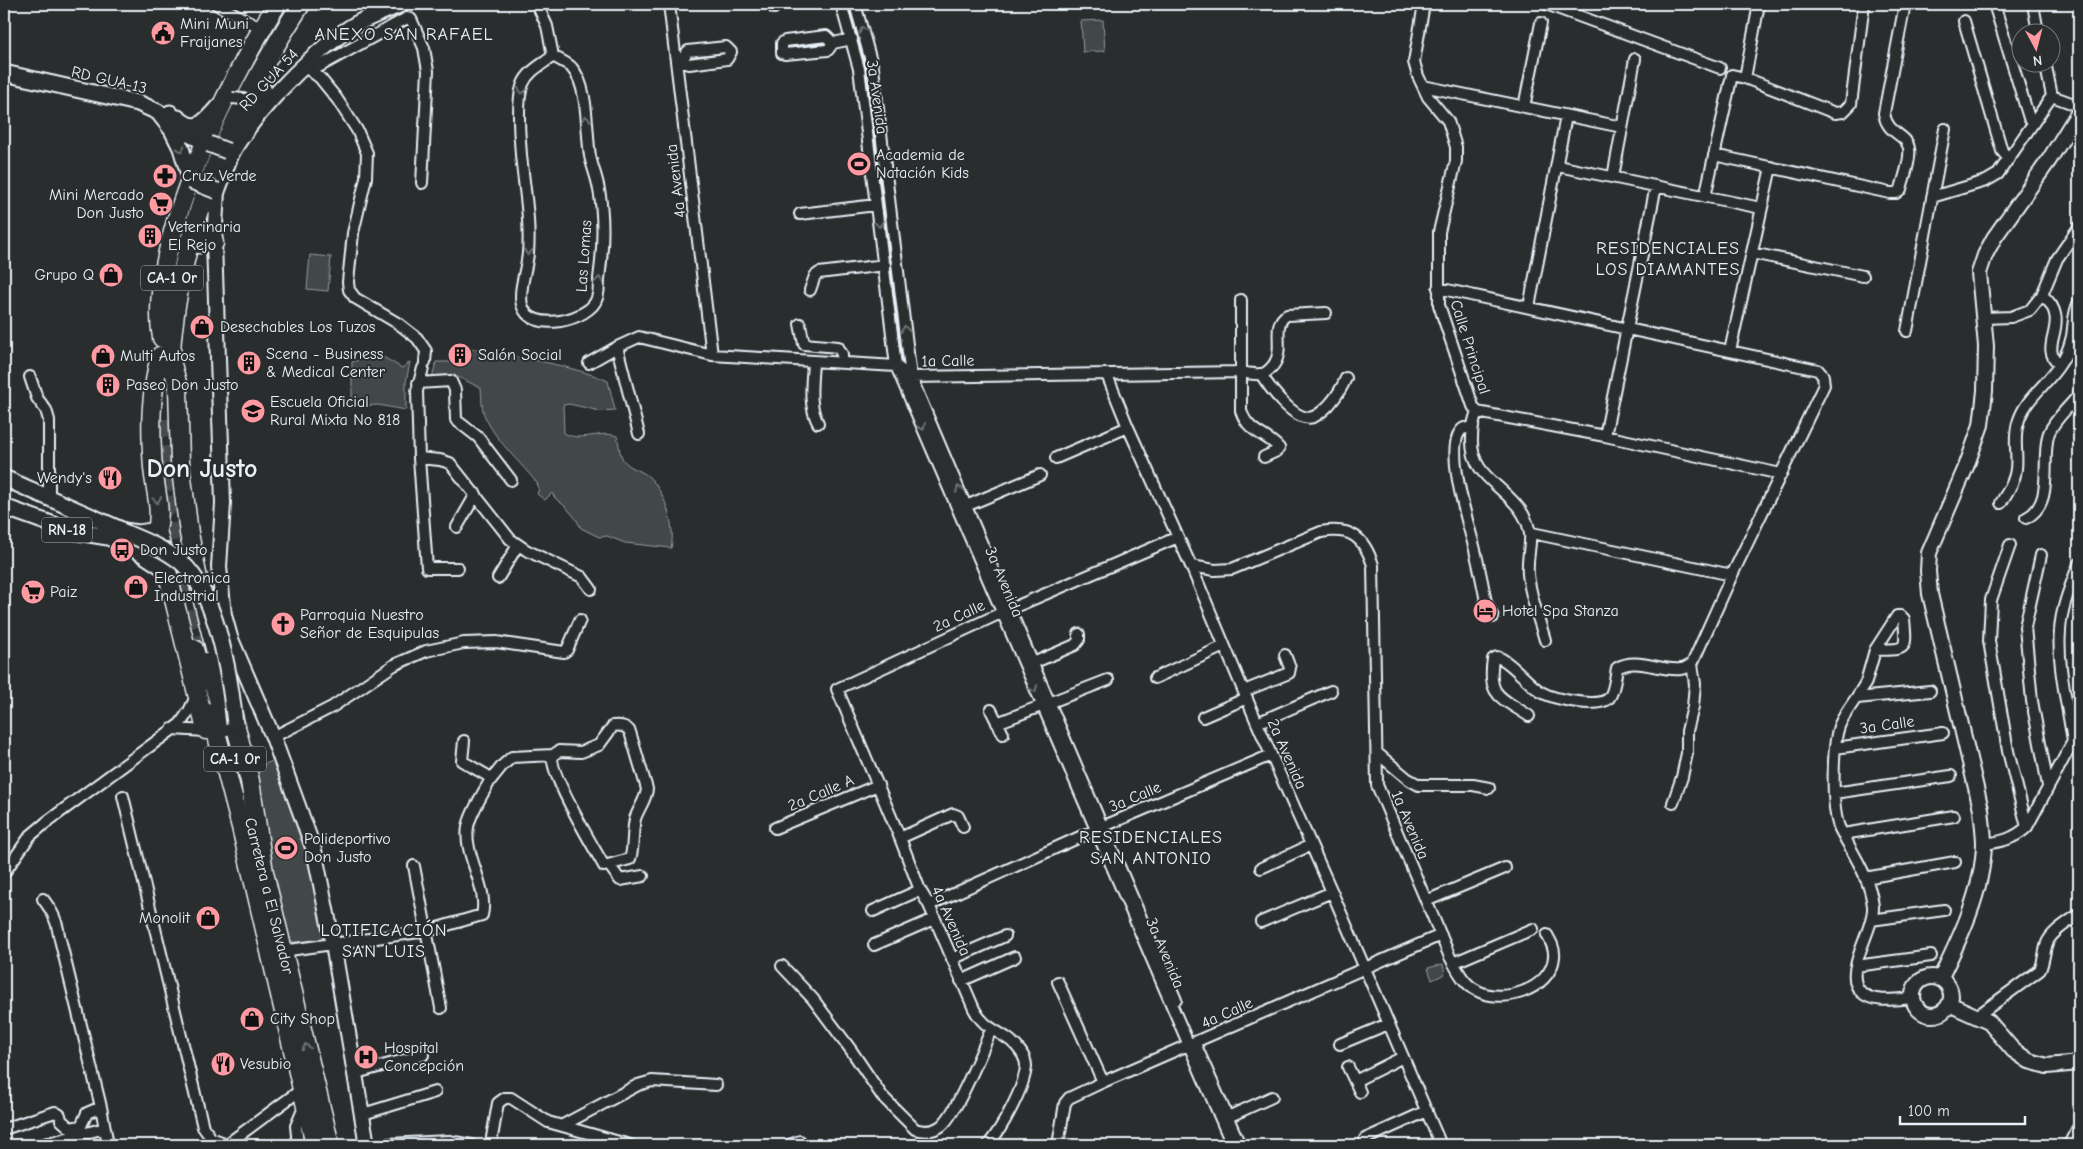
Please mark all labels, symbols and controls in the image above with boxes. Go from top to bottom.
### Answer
place label: Mini Muni Fraijanes [180,15,249,51]
public building icon: Mini Muni Fraijanes [150,20,176,46]
north arrow [2010,22,2060,72]
district label: ANEXO SAN RAFAEL [314,24,494,45]
one-way arrow [858,26,868,34]
street label: RD GUA 54 [236,45,302,115]
text: N [2032,51,2043,69]
street label: 3a Avenida [863,59,891,135]
street label: RD GUA-13 [70,63,148,97]
one-way arrow [517,86,528,95]
one-way arrow [581,115,592,123]
street label: 4a Avenida [663,143,689,219]
one-way arrow [175,144,185,153]
place label: Academia de Natación Kids [876,146,969,182]
sports icon: Academia de Natación Kids [846,151,872,177]
pharmacy icon: Cruz Verde [152,163,178,189]
place label: Cruz Verde [182,167,257,185]
place label: Mini Mercado Don Justo [49,186,144,222]
supermarket icon: Mini Mercado Don Justo [148,191,174,217]
place label: Veterinaria El Rejo [168,218,241,254]
street label: Las Lomas [572,219,596,293]
one-way arrow [873,220,884,228]
building icon: Veterinaria El Rejo [137,223,163,249]
district label: RESIDENCIALES LOS DIAMANTES [1596,238,1740,280]
one-way arrow [522,249,533,257]
shop icon: Grupo Q [98,262,124,288]
place label: Grupo Q [34,266,94,284]
road number: CA-1 Or [141,266,203,290]
one-way arrow [593,276,604,284]
street label: Calle Principal [1446,298,1494,396]
shop icon: Desechables Los Tuzos [189,314,215,340]
place label: Desechables Los Tuzos [220,318,376,336]
one-way arrow [900,324,911,332]
building icon: Salón Social [447,342,473,368]
shop icon: Multi Autos [90,343,116,369]
place label: Scena - Business & Medical Center [266,345,386,381]
place label: Salón Social [478,346,562,364]
place label: Multi Autos [120,347,196,365]
building icon: Scena - Business & Medical Center [236,350,262,376]
street label: 1a Calle [921,352,975,370]
building icon: Paseo Don Justo [95,372,121,398]
place label: Paseo Don Justo [126,376,238,394]
place label: Escuela Oficial Rural Mixta No 818 [270,393,400,429]
school or university icon: Escuela Oficial Rural Mixta No 818 [240,398,266,424]
one-way arrow [916,422,927,431]
district label: Don Justo [146,454,258,484]
restaurant icon: Wendy's [97,465,123,491]
place label: Wendy's [37,469,92,487]
one-way arrow [954,485,965,494]
one-way arrow [152,496,162,505]
road number: RN-18 [42,518,92,542]
bus stop icon: Don Justo [109,537,135,563]
place label: Don Justo [140,541,207,559]
street label: 3a Avenida [981,544,1027,620]
place label: Electronica Industrial [154,569,230,605]
shop icon: Electronica Industrial [123,574,149,600]
supermarket icon: Paiz [20,579,46,605]
place label: Paiz [50,583,77,601]
street label: 2a Calle [930,596,988,636]
hotel icon: Hotel Spa Stanza [1472,598,1498,624]
place label: Hotel Spa Stanza [1502,602,1619,620]
place label: Parroquia Nuestro Señor de Esquipulas [300,606,439,642]
church icon: Parroquia Nuestro Señor de Esquipulas [270,611,296,637]
one-way arrow [1027,684,1038,693]
street label: 3a Calle [1859,712,1915,738]
street label: 2a Avenida [1264,716,1310,792]
road number: CA-1 Or [204,746,266,772]
street label: 2a Calle A [785,771,857,815]
street label: 3a Calle [1106,778,1164,816]
street label: 1a Avenida [1387,788,1433,862]
street label: Carretera a El Salvador [241,816,297,977]
district label: RESIDENCIALES SAN ANTONIO [1079,827,1223,869]
place label: Polideportivo Don Justo [304,830,391,866]
sports icon: Polideportivo Don Justo [273,835,299,861]
street label: 4a Avenida [928,883,974,959]
shop icon: Monolit [195,905,221,931]
place label: Monolit [139,909,190,927]
street label: 3a Avenida [1142,915,1188,991]
district label: LOTIFICACIÓN SAN LUIS [321,919,447,962]
street label: 4a Calle [1198,994,1256,1032]
shop icon: City Shop [239,1006,265,1032]
place label: City Shop [270,1010,335,1028]
place label: Hospital Concepción [384,1039,464,1075]
one-way arrow [301,1043,311,1051]
hospital icon: Hospital Concepción [353,1044,379,1070]
restaurant icon: Vesubio [210,1051,236,1077]
place label: Vesubio [240,1055,291,1073]
scale bar [1900,1094,2026,1126]
text: 100 m [1908,1102,1950,1120]

